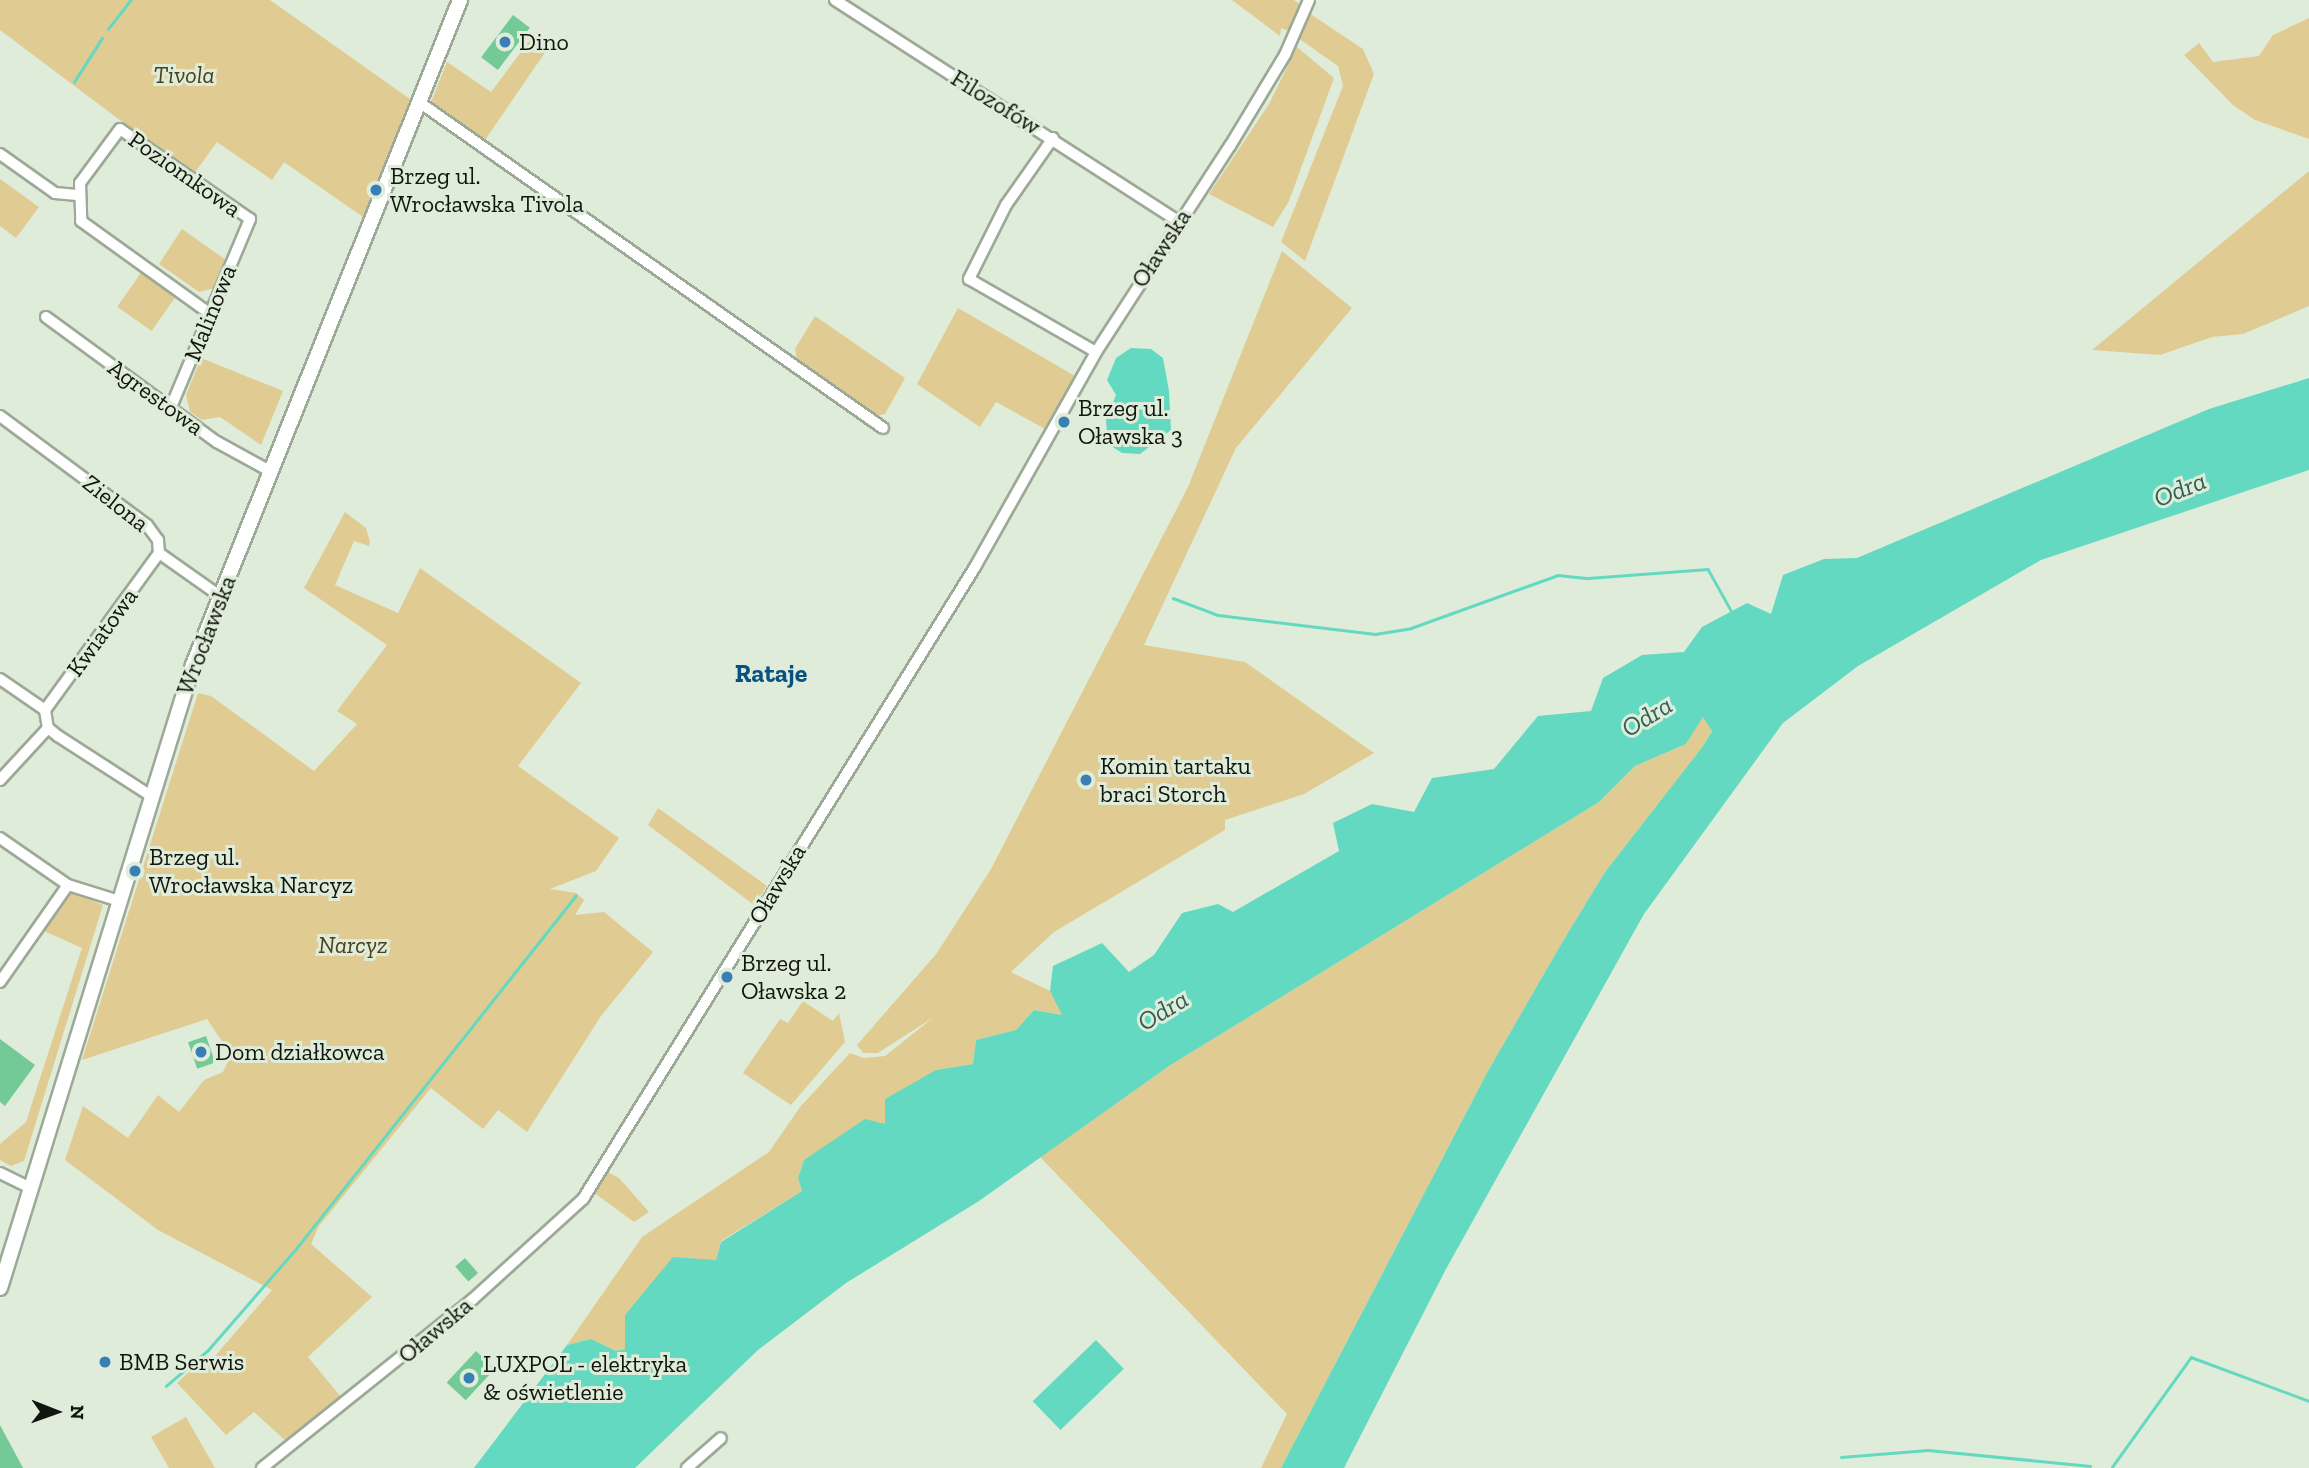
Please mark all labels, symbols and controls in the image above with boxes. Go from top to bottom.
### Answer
place label: Dino [519,28,569,56]
marker: Dino [497,34,513,50]
park label: Tivola [153,61,215,89]
street label: Filozofów [946,63,1046,141]
street label: Poziomkowa [123,125,247,223]
place label: Brzeg ul. Wrocławska Tivola [390,162,584,218]
marker: Brzeg ul. Wrocławska Tivola [368,182,384,198]
street label: Oławska [1125,203,1197,293]
street label: Malinowa [178,261,242,365]
street label: Agrestowa [103,353,209,441]
place label: Brzeg ul. Oławska 3 [1078,394,1183,450]
marker: Brzeg ul. Oławska 3 [1056,414,1072,430]
water label: Odra [2149,465,2211,515]
street label: Zielona [77,468,155,538]
street label: Wrocławska [170,571,242,699]
street label: Kwiatowa [60,582,144,682]
district label: Rataje [735,658,807,690]
water label: Odra [1616,690,1678,744]
place label: Komin tartaku braci Storch [1100,752,1251,808]
marker: Komin tartaku braci Storch [1078,772,1094,788]
street label: Oławska [742,839,812,929]
place label: Brzeg ul. Wrocławska Narcyz [149,843,353,899]
marker: Brzeg ul. Wrocławska Narcyz [127,863,143,879]
park label: Narcyz [318,931,388,959]
place label: Brzeg ul. Oławska 2 [741,949,846,1005]
marker: Brzeg ul. Oławska 2 [719,969,735,985]
water label: Odra [1132,984,1194,1038]
place label: Dom działkowca [215,1038,385,1066]
marker: Dom działkowca [193,1044,209,1060]
street label: Oławska [392,1291,478,1369]
place label: BMB Serwis [119,1348,244,1376]
place label: LUXPOL - elektryka & oświetlenie [483,1350,688,1406]
marker: BMB Serwis [97,1354,113,1370]
marker: LUXPOL - elektryka & oświetlenie [461,1370,477,1386]
north arrow [21,1377,91,1447]
text: N [66,1405,89,1420]

